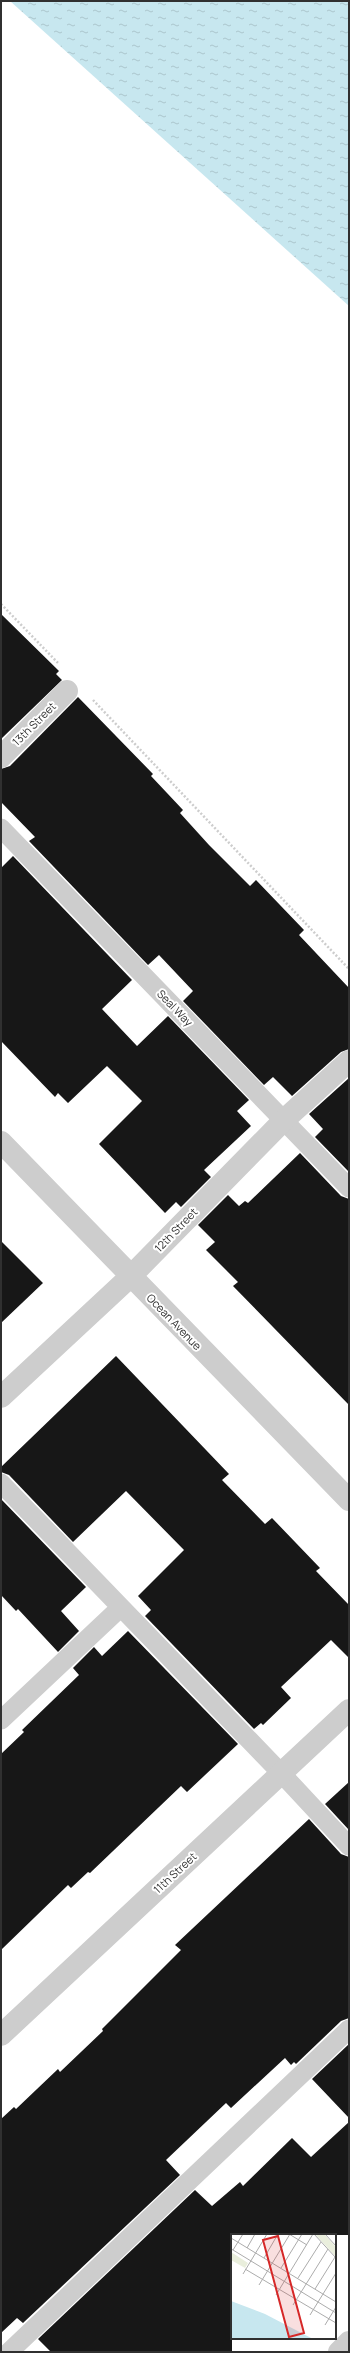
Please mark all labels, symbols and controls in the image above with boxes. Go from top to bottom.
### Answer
street label: 13th Street [9,699,59,749]
street label: Seal Way [154,986,197,1029]
street label: 12th Street [151,1204,200,1255]
street label: Ocean Avenue [144,1290,205,1353]
street label: 11th Street [150,1849,200,1897]
inset map [231,2234,336,2339]

